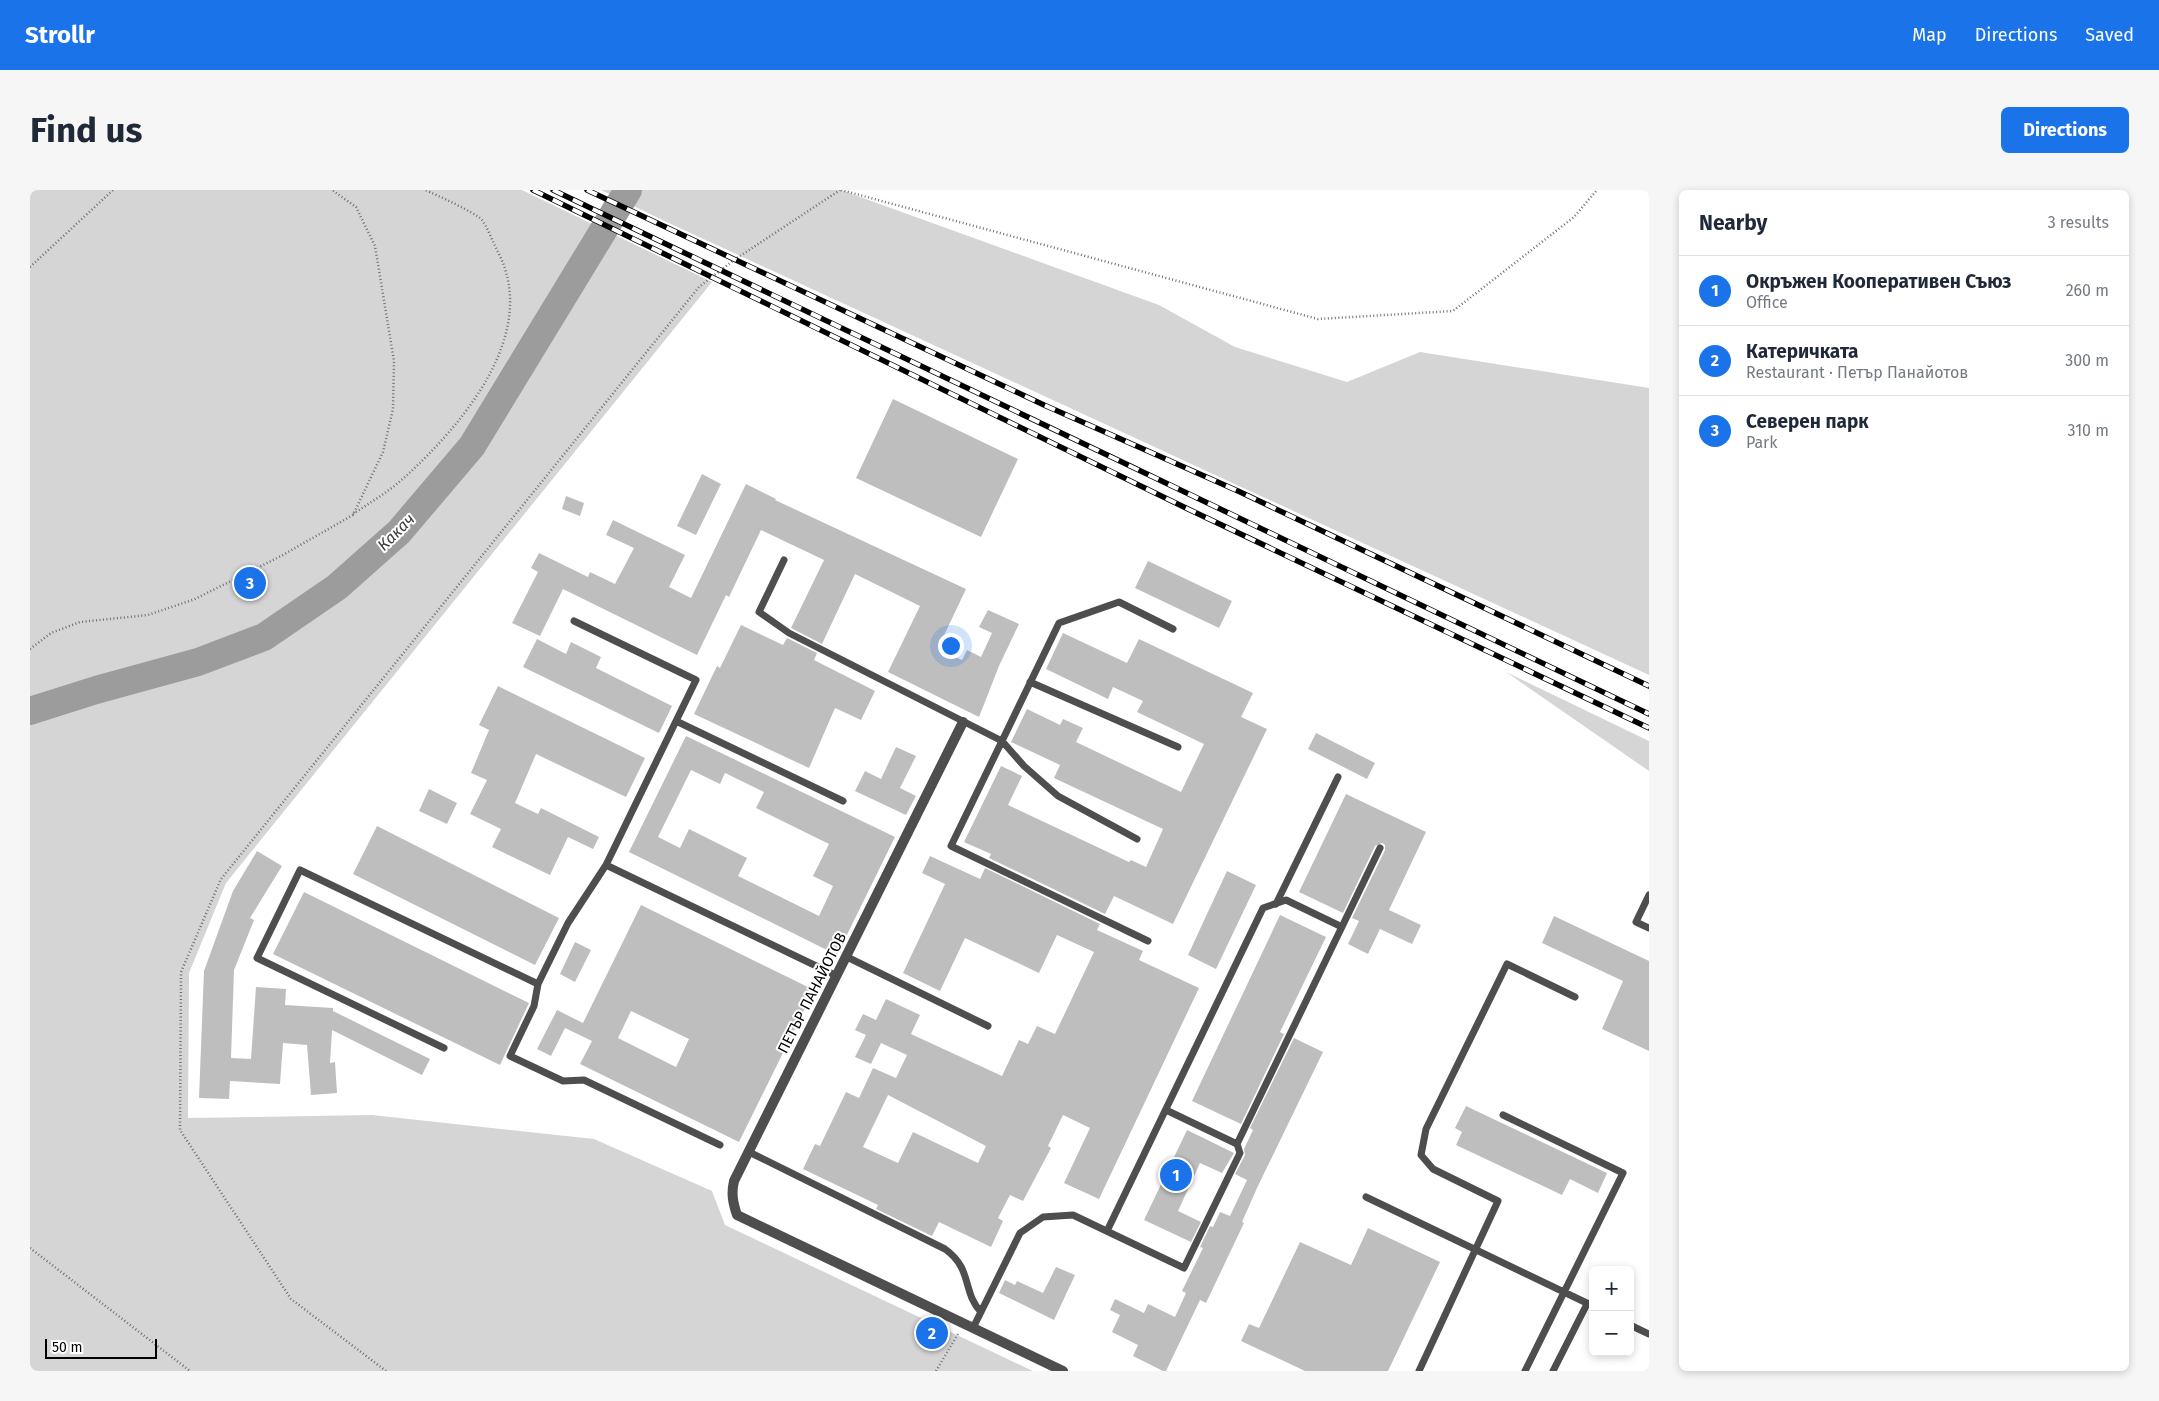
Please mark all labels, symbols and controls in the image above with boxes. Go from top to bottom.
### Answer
text: Strollr [25,21,95,49]
text: Map [1912,24,1947,46]
text: Directions [1975,24,2057,46]
text: Saved [2085,24,2134,46]
button: Directions [2001,107,2129,153]
text: Find us [30,109,142,151]
text: Nearby [1699,210,1767,236]
text: 3 results [2048,213,2109,232]
text: Окръжен Кооперативен Съюз [1746,270,2012,293]
text: 1 [1711,281,1719,300]
text: 260 m [2066,281,2109,300]
text: Office [1746,293,1788,312]
text: Катеричката [1746,340,1859,363]
text: 2 [1711,351,1719,370]
text: 300 m [2065,351,2109,370]
text: Restaurant · Петър Панайотов [1746,363,1968,382]
text: Северен парк [1746,410,1869,433]
text: 3 [1711,421,1719,440]
text: 310 m [2068,421,2109,440]
text: Park [1746,433,1778,452]
water label: Какач [374,510,418,554]
pin: 3 [234,564,266,602]
your location [938,633,964,659]
street label: ПЕТЪР ПАНАЙОТОВ [774,930,850,1056]
pin: 1 [1160,1156,1192,1194]
map controls [1589,1266,1634,1356]
button: + [1589,1266,1634,1311]
button: − [1589,1311,1634,1356]
pin: 2 [916,1314,948,1352]
scale bar [45,1336,158,1359]
text: 50 m [52,1339,83,1356]

